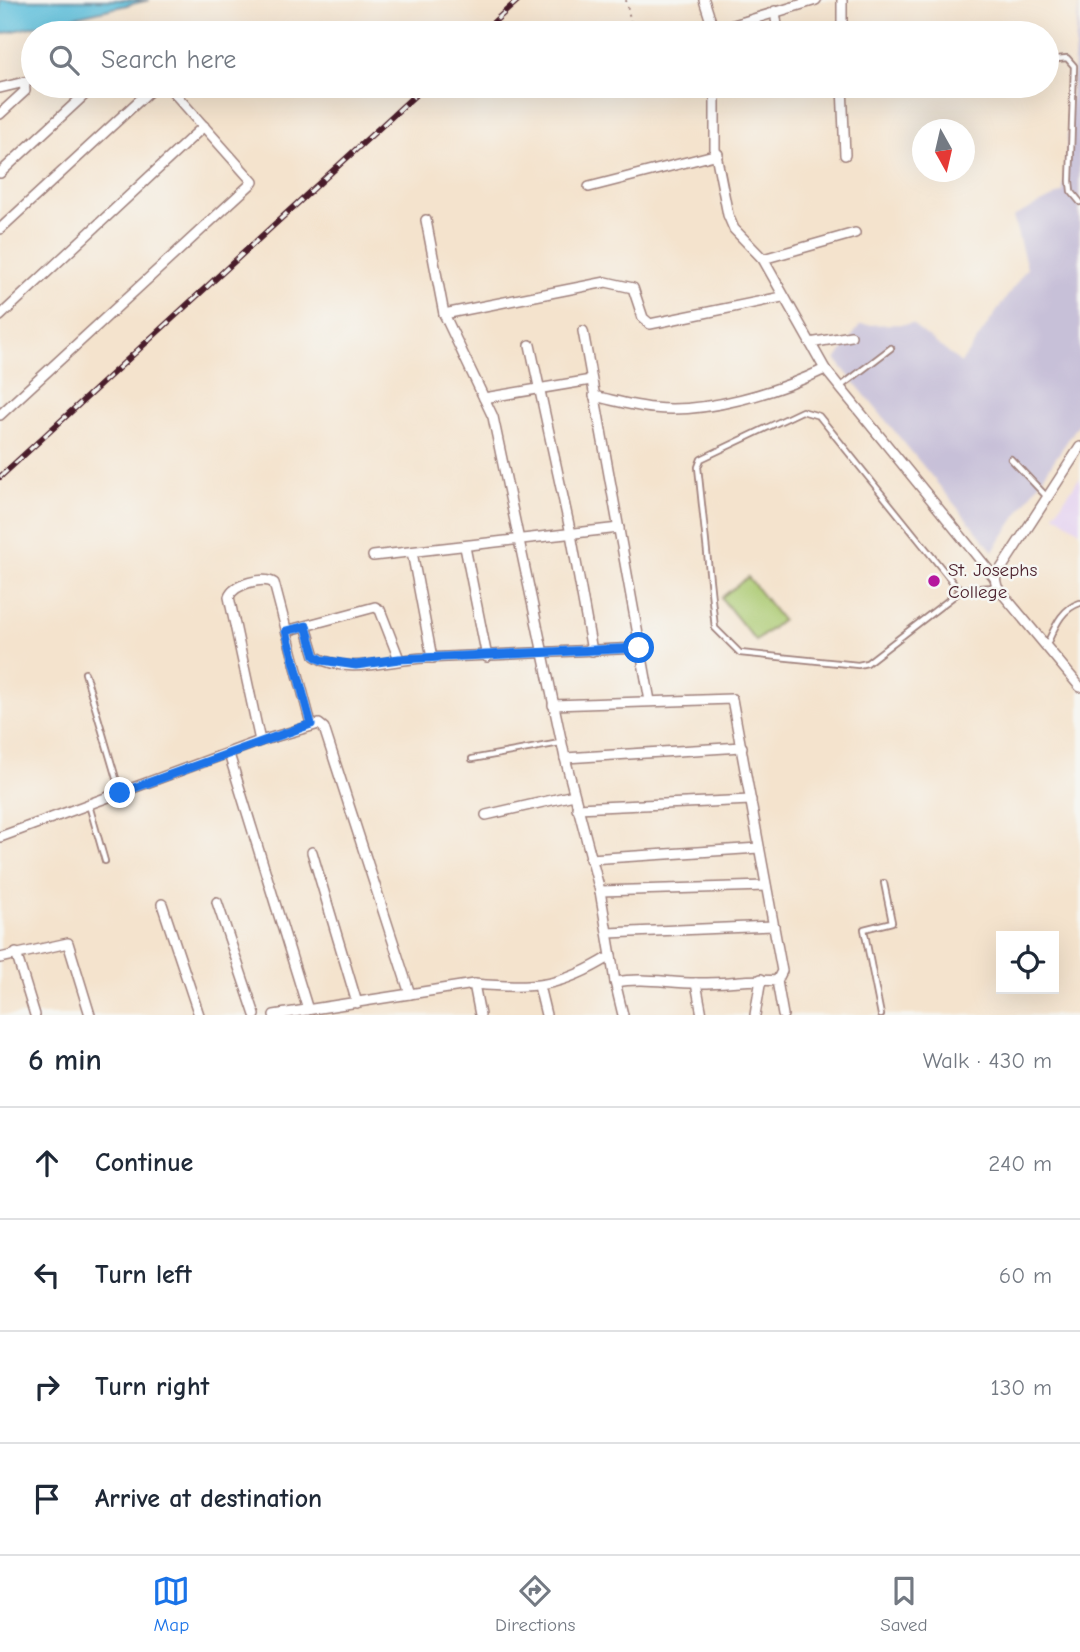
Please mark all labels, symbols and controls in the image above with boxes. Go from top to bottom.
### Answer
search box [21,21,1059,98]
icon: search [45,41,83,79]
text: Search here [101,45,236,75]
north arrow [912,119,975,182]
place label: St. Josephs College [948,559,1037,603]
marker: St. Josephs College [926,573,942,589]
route start [623,632,654,663]
route end [104,777,135,808]
map controls [996,931,1059,994]
button: locate [996,931,1059,994]
text: 6 min [28,1043,102,1078]
text: Walk · 430 m [923,1047,1052,1074]
icon: ahead [28,1144,66,1182]
text: Continue [95,1148,193,1178]
text: 240 m [988,1150,1052,1177]
icon: left [28,1256,66,1294]
text: Turn left [95,1260,192,1290]
text: 60 m [999,1262,1052,1289]
icon: right [28,1368,66,1406]
text: Turn right [95,1372,209,1402]
text: 130 m [991,1374,1052,1401]
icon: arrive [28,1480,66,1518]
text: Arrive at destination [95,1484,322,1514]
tab: Map [152,1572,190,1636]
tab: Directions [495,1572,575,1636]
tab: Saved [880,1572,928,1636]

